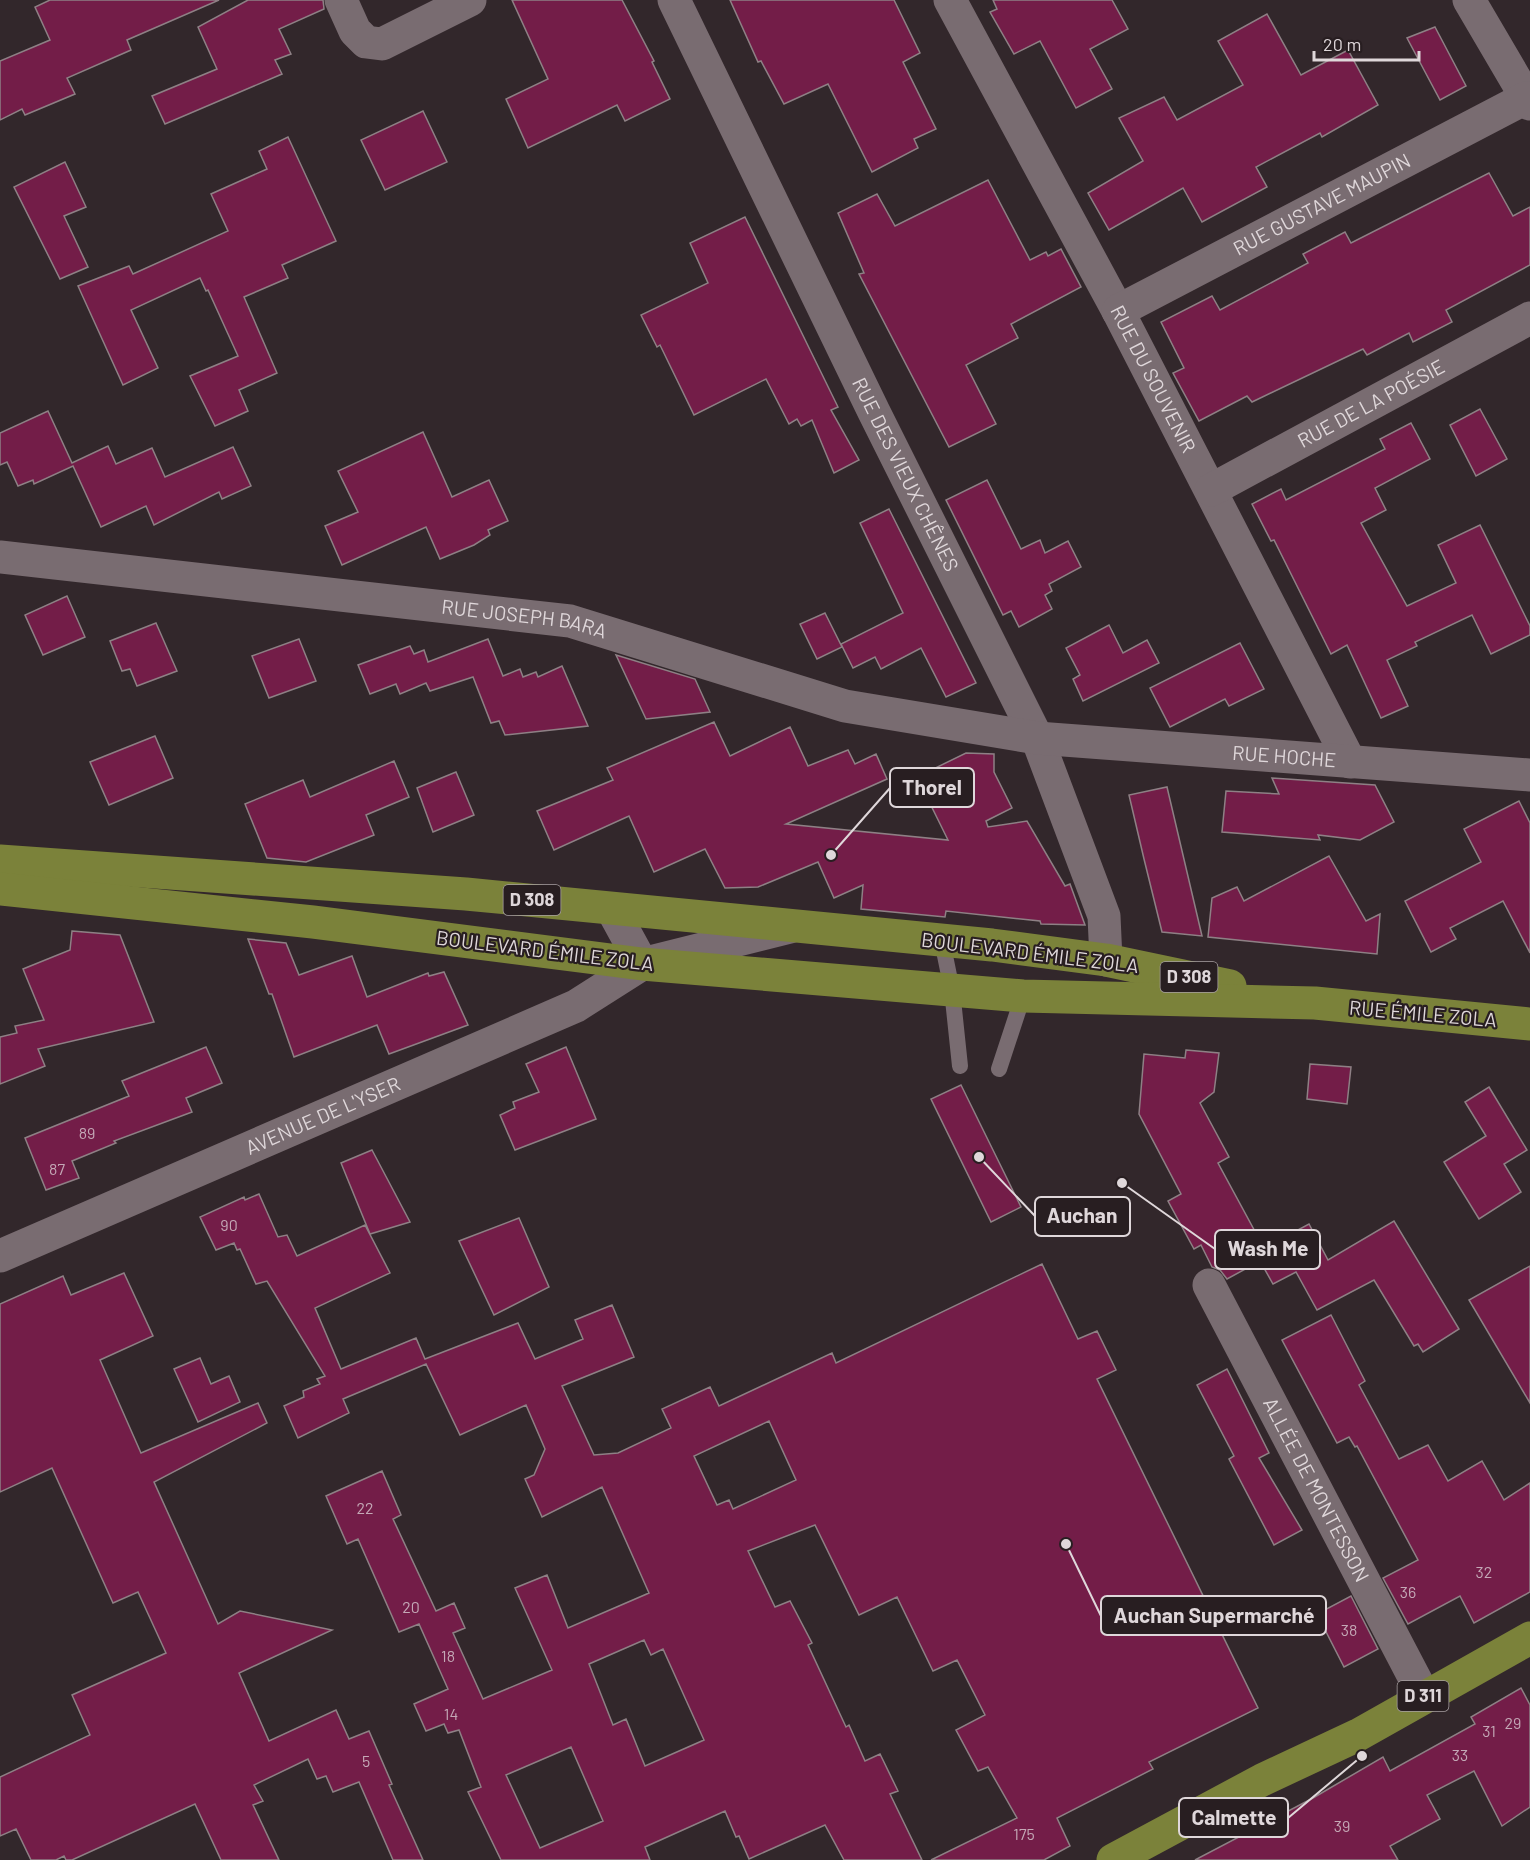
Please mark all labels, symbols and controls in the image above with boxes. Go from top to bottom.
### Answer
scale bar [1314,24,1419,62]
text: 20 m [1323,33,1361,55]
street label: RUE GUSTAVE MAUPIN [1229,148,1414,260]
street label: RUE DU SOUVENIR [1106,301,1202,456]
street label: RUE DE LA POÉSIE [1293,353,1448,452]
street label: RUE DES VIEUX CHÊNES [848,373,965,575]
street label: RUE JOSEPH BARA [440,594,610,643]
street label: RUE HOCHE [1231,740,1337,771]
callout: Thorel [890,768,974,807]
text: Thorel [902,774,962,799]
road number: D 308 [504,885,560,915]
street label: BOULEVARD ÉMILE ZOLA [435,925,655,975]
street label: BOULEVARD ÉMILE ZOLA [920,927,1140,977]
road number: D 308 [1160,962,1218,992]
street label: RUE ÉMILE ZOLA [1348,995,1498,1031]
street label: AVENUE DE L'YSER [241,1071,404,1159]
house number: 89 [79,1123,95,1142]
house number: 87 [49,1159,65,1178]
callout: Auchan [1035,1197,1130,1236]
text: Auchan [1047,1202,1117,1227]
house number: 90 [220,1215,238,1234]
callout: Wash Me [1215,1230,1320,1269]
text: Wash Me [1228,1235,1308,1260]
street label: ALLÉE DE MONTESSON [1259,1393,1375,1585]
house number: 22 [356,1498,374,1517]
house number: 32 [1476,1562,1492,1581]
house number: 36 [1400,1582,1416,1601]
callout: Auchan Supermarché [1101,1596,1326,1635]
house number: 20 [402,1597,420,1616]
text: Auchan Supermarché [1114,1602,1314,1627]
house number: 38 [1341,1620,1357,1639]
house number: 18 [441,1646,455,1665]
road number: D 311 [1398,1681,1448,1711]
house number: 14 [444,1704,458,1723]
house number: 29 [1505,1713,1521,1732]
house number: 31 [1482,1721,1496,1740]
house number: 33 [1452,1745,1468,1764]
house number: 5 [362,1751,370,1770]
callout: Calmette [1179,1798,1288,1837]
text: Calmette [1192,1804,1276,1829]
house number: 39 [1334,1816,1350,1835]
house number: 175 [1013,1824,1035,1843]

